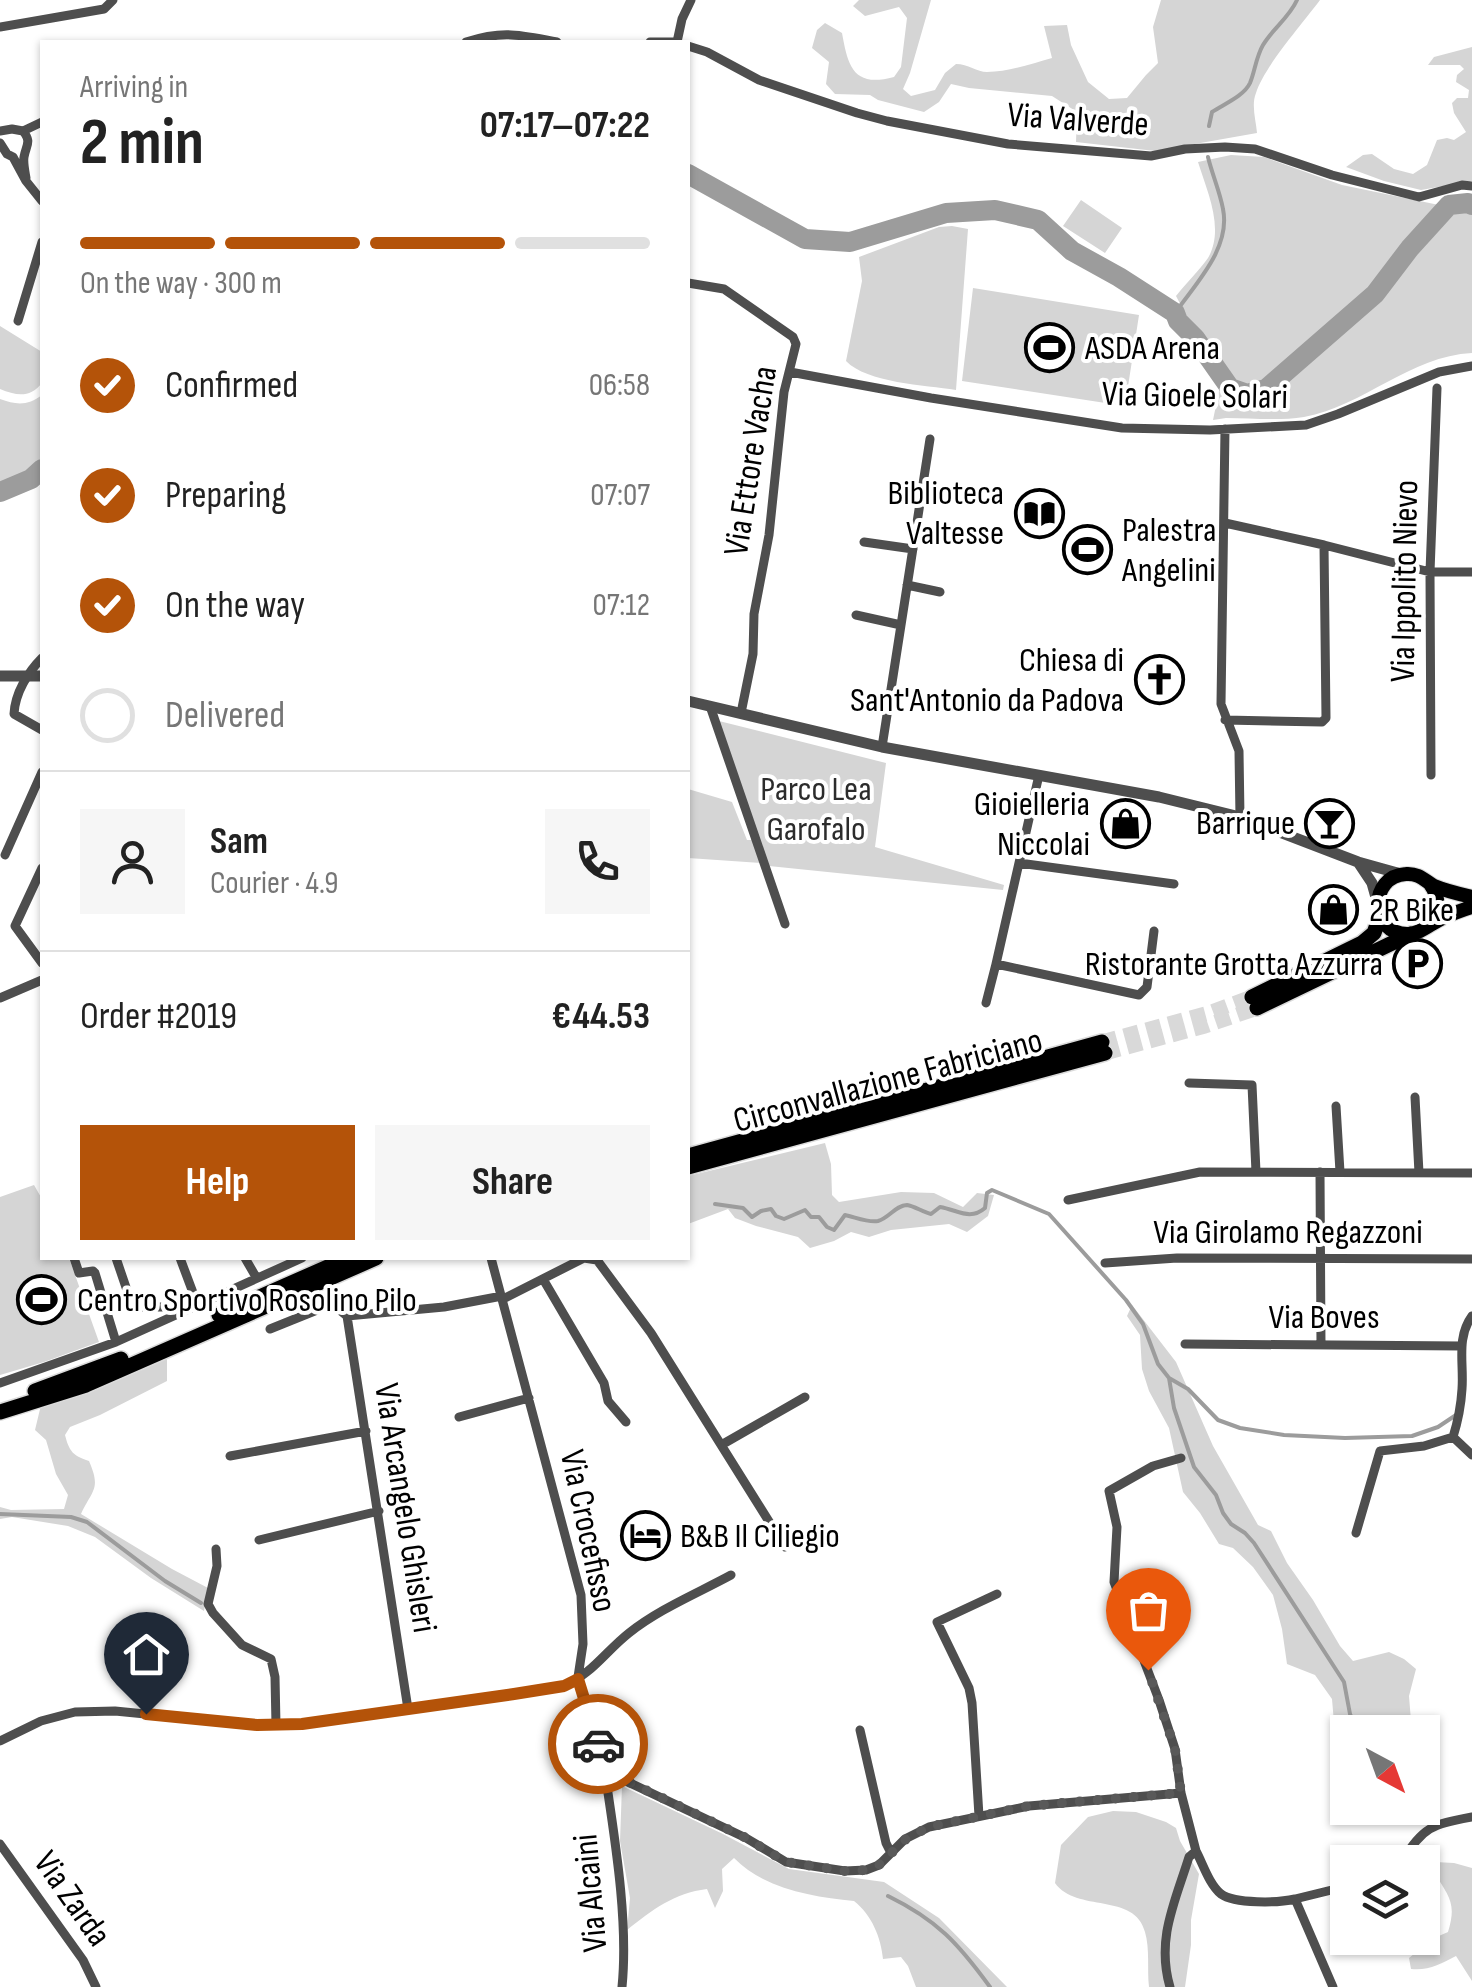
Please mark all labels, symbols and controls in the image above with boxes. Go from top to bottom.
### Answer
text: Arriving in [80,68,188,107]
street label: Via Valverde [1006,94,1150,146]
text: 07:17–07:22 [480,103,650,148]
text: 2 min [80,105,204,183]
text: On the way · 300 m [80,264,282,303]
sports icon: ASDA Arena [1024,322,1076,374]
place label: ASDA Arena [1084,327,1220,370]
icon: check [80,358,135,413]
text: Confirmed [165,363,298,408]
street label: Via Ettore Vacha [715,363,787,559]
text: 06:58 [589,366,650,405]
street label: Via Gioele Solari [1102,373,1288,419]
icon: check [80,468,135,523]
place label: Biblioteca Valtesse [888,472,1004,555]
text: Preparing [165,473,286,518]
text: 07:07 [590,476,650,515]
street label: Via Ippolito Nievo [1382,480,1428,682]
library icon: Biblioteca Valtesse [1013,487,1065,539]
place label: Palestra Angelini [1121,509,1217,592]
sports icon: Palestra Angelini [1061,524,1113,576]
icon: check [80,578,135,633]
text: On the way [165,583,305,628]
text: 07:12 [592,586,650,625]
place label: Chiesa di Sant'Antonio da Padova [850,639,1124,722]
church icon: Chiesa di Sant'Antonio da Padova [1133,654,1185,706]
text: Delivered [165,693,285,738]
park label: Parco Lea Garofalo [760,768,872,851]
place label: Gioielleria Niccolai [974,783,1090,866]
bar icon: Barrique [1304,797,1356,849]
shop icon: Gioielleria Niccolai [1099,798,1151,850]
place label: Barrique [1196,802,1295,845]
button: person [80,809,185,914]
button: phone [545,809,650,914]
text: Sam [210,819,268,864]
text: Courier · 4.9 [210,864,338,903]
shop icon: 2R Bike [1308,884,1360,936]
place label: 2R Bike [1369,889,1454,932]
parking icon: Ristorante Grotta Azzurra [1392,938,1444,990]
place label: Ristorante Grotta Azzurra [1085,943,1383,986]
text: Order #2019 [80,994,237,1039]
text: €44.53 [552,994,650,1039]
street label: Circonvallazione Fabriciano [729,1019,1047,1143]
button: Help [80,1125,355,1240]
button: Share [375,1125,650,1240]
street label: Via Girolamo Regazzoni [1153,1211,1423,1254]
sports icon: Centro Sportivo Rosolino Pilo [16,1274,68,1326]
place label: Centro Sportivo Rosolino Pilo [77,1279,417,1322]
street label: Via Boves [1268,1296,1380,1339]
street label: Via Arcangelo Ghisleri [364,1380,446,1636]
street label: Via Crocefisso [550,1446,626,1616]
hotel icon: B&B Il Ciliegio [619,1510,671,1562]
place label: B&B Il Ciliegio [680,1515,840,1558]
pin [1106,1568,1191,1671]
icon: bag [1121,1583,1176,1638]
pin [104,1612,189,1715]
icon: home [119,1627,174,1682]
courier [548,1694,648,1794]
north arrow [1330,1715,1440,1825]
map controls [1330,1715,1440,1955]
icon: car [571,1717,626,1772]
street label: Via Alcaini [564,1832,618,1954]
street label: Via Zarda [24,1843,120,1955]
button: layers [1330,1845,1440,1955]

